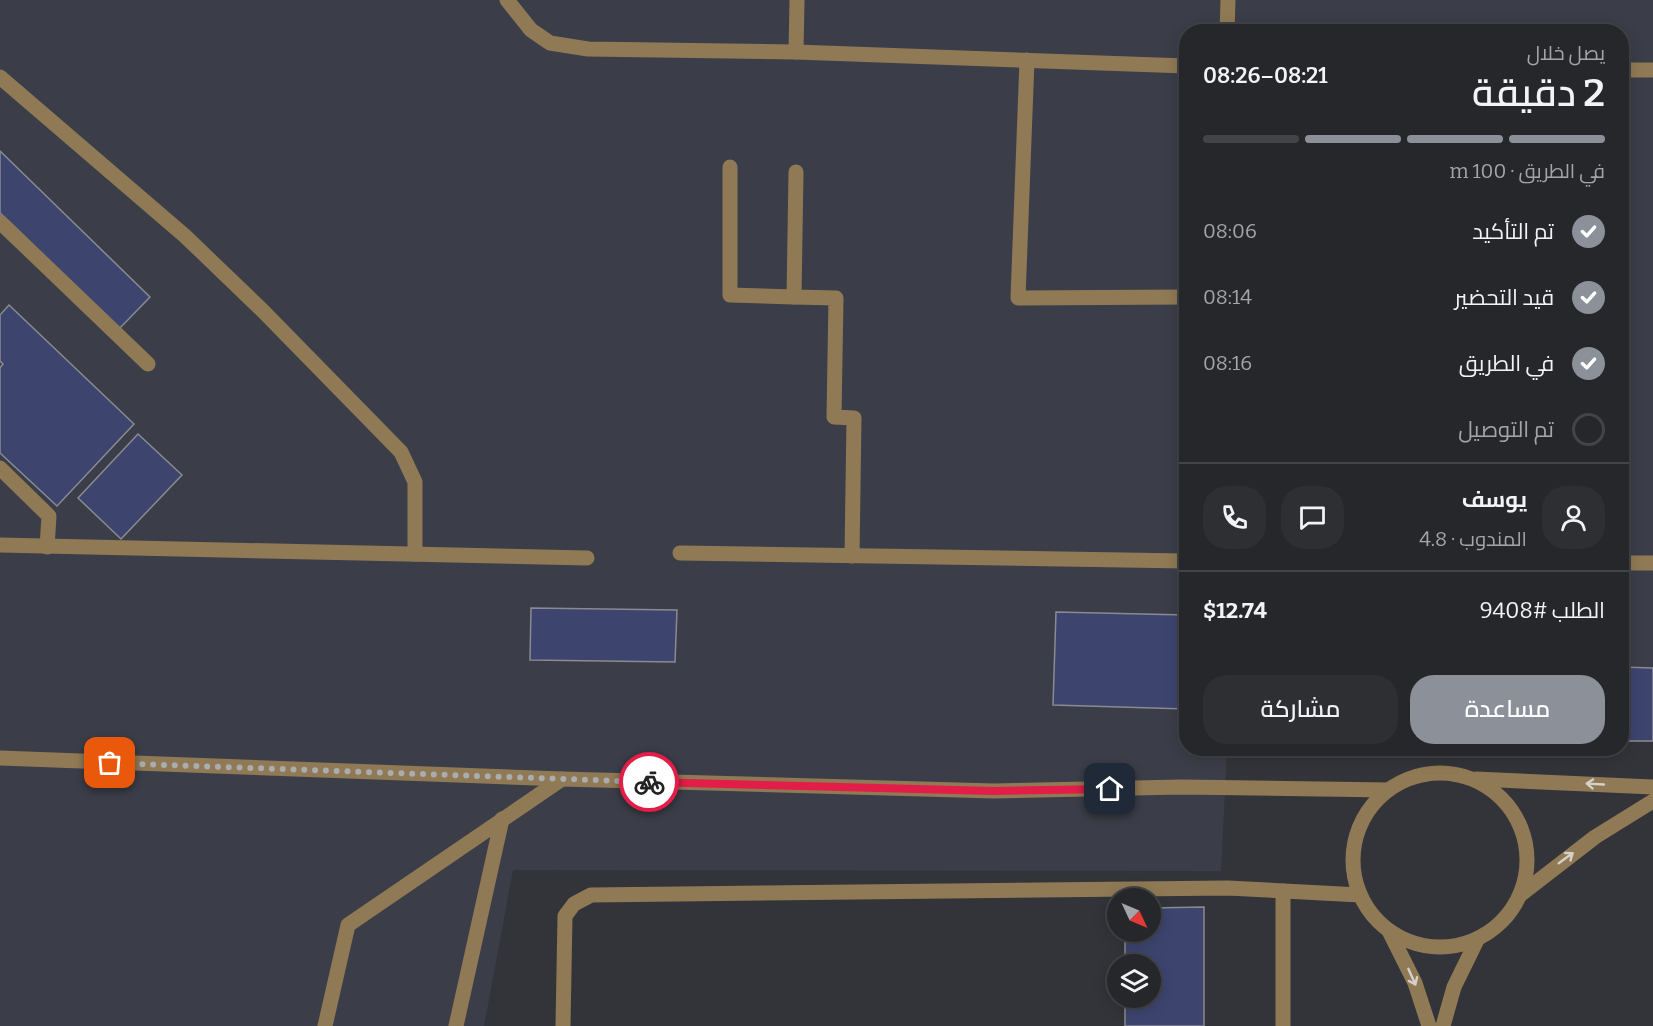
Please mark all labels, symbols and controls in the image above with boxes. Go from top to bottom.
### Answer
text: يصل خلال [1527,41,1605,65]
text: 08:21–08:26 [1203,62,1328,89]
text: 2 دقيقة [1472,70,1605,116]
text: في الطريق · 100 m [1449,159,1605,183]
icon: check [1572,215,1605,248]
text: تم التأكيد [1472,218,1554,245]
text: 08:06 [1203,219,1257,243]
icon: check [1572,281,1605,314]
text: قيد التحضير [1454,284,1554,311]
text: 08:14 [1203,285,1252,309]
icon: check [1572,347,1605,380]
text: في الطريق [1459,350,1554,377]
text: 08:16 [1203,351,1252,375]
text: تم التوصيل [1458,416,1554,443]
button: phone [1203,486,1266,549]
button: chat [1281,486,1344,549]
text: يوسف [1462,486,1527,513]
button: person [1542,486,1605,549]
text: المندوب · 4.8 [1419,527,1527,551]
text: $12.74 [1203,597,1267,624]
text: الطلب #9408 [1480,597,1605,624]
button: مشاركة [1203,675,1398,744]
button: مساعدة [1410,675,1605,744]
pin [84,737,135,788]
icon: bag [93,746,126,779]
courier [619,752,679,812]
pin [1084,763,1135,814]
icon: bike [633,766,666,799]
icon: home [1093,772,1126,805]
one-way arrow [1585,779,1605,790]
one-way arrow [1557,852,1573,865]
north arrow [1107,888,1161,942]
map controls [1107,888,1161,1008]
button: layers [1107,954,1161,1008]
one-way arrow [1407,967,1418,985]

